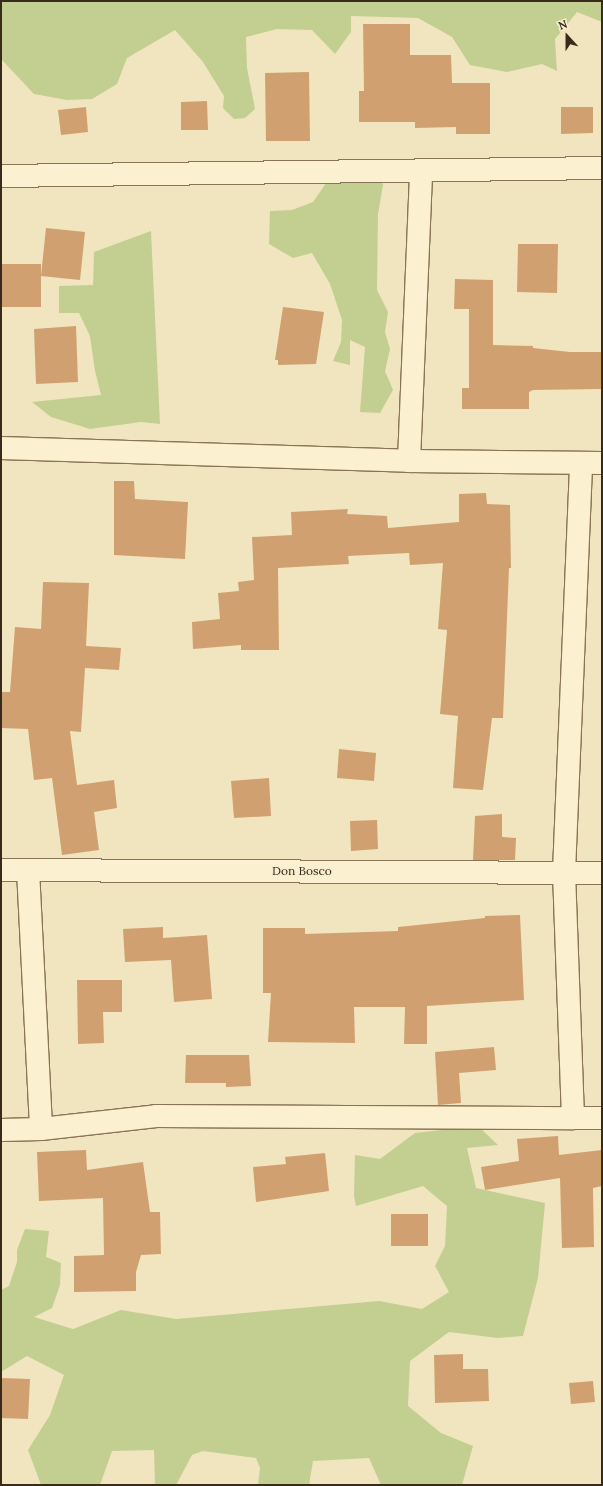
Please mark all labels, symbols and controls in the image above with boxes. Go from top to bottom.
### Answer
north arrow [547,16,587,56]
text: N [556,17,569,33]
street label: Don Bosco [272,864,332,878]

